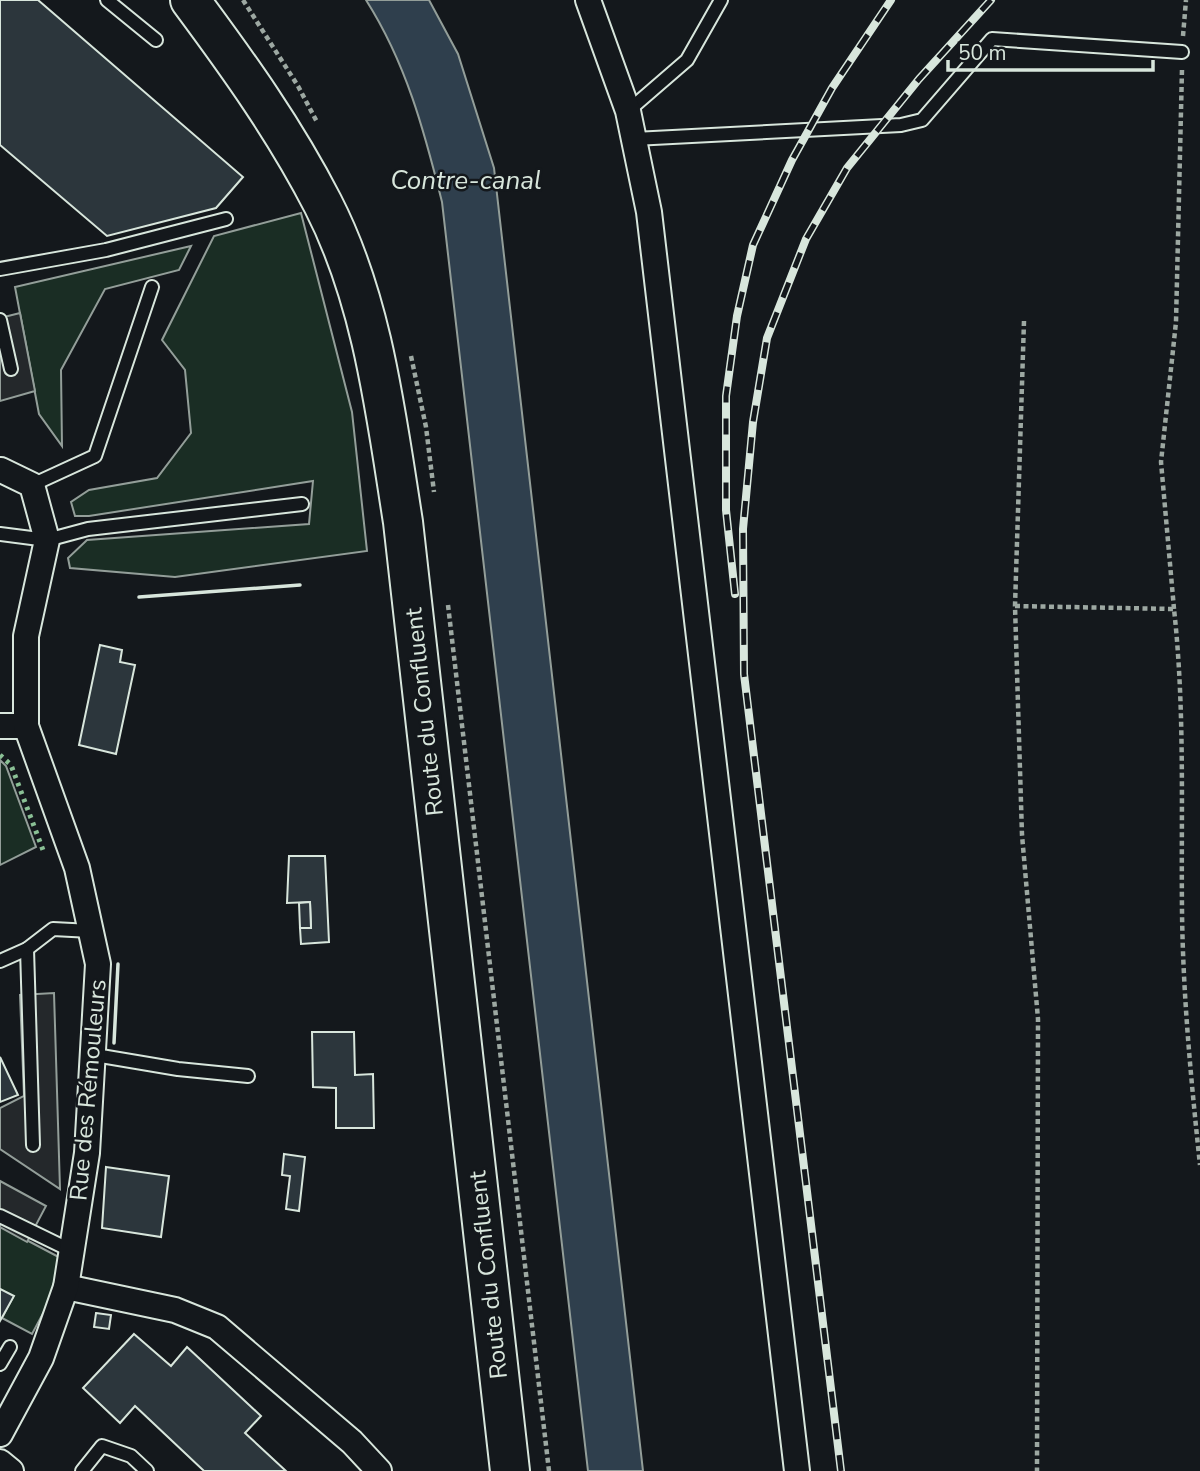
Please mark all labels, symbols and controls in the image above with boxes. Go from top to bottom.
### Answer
scale bar [948,28,1153,72]
text: 50 m [958,39,1007,67]
water label: Contre-canal [390,163,542,198]
street label: Route du Confluent [397,606,451,818]
street label: Rue des Rémouleurs [62,978,114,1202]
street label: Route du Confluent [461,1169,515,1381]

